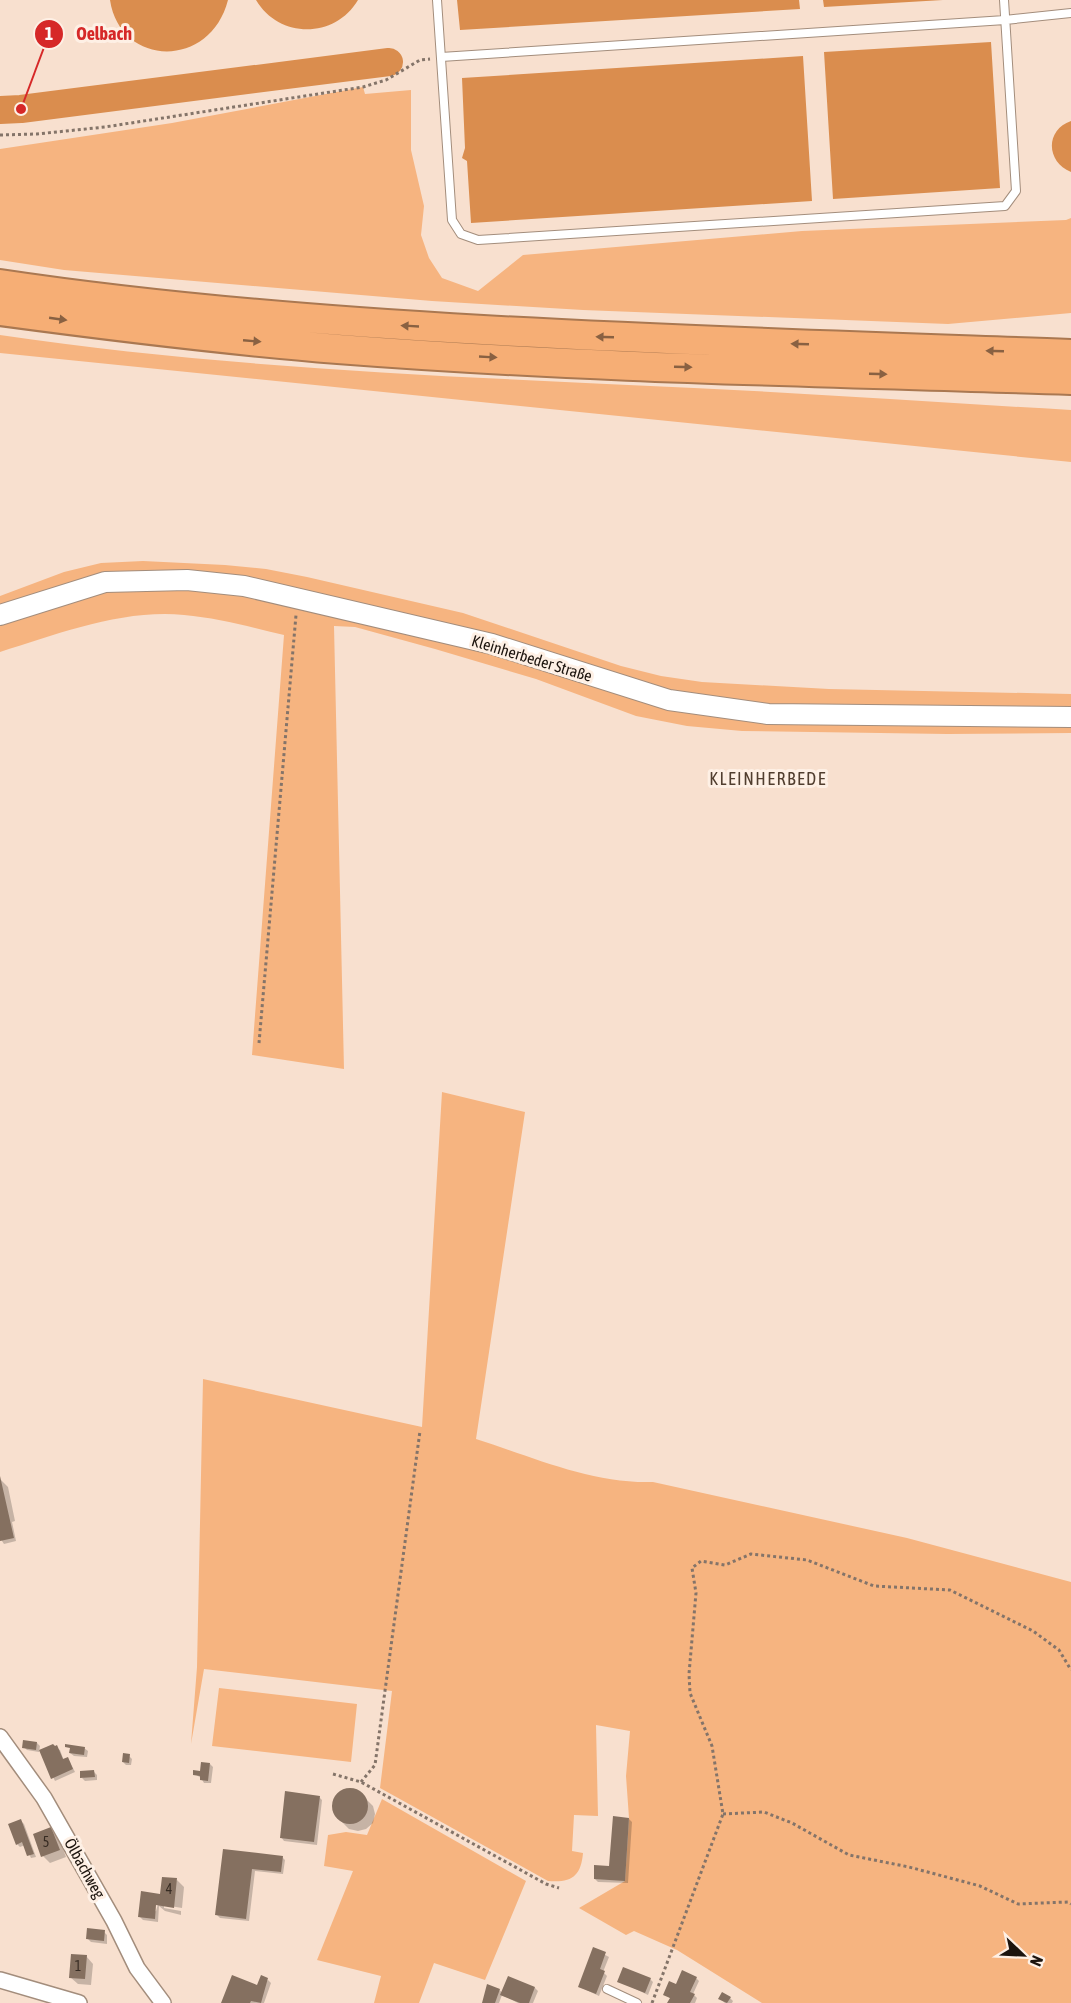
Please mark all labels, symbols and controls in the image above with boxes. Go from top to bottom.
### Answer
callout: Oelbach [34,16,144,52]
text: 1 [45,23,53,44]
text: Oelbach [76,23,132,44]
one-way arrow [49,314,68,324]
one-way arrow [401,321,420,331]
one-way arrow [595,332,614,341]
one-way arrow [242,336,261,346]
one-way arrow [790,340,809,349]
one-way arrow [985,346,1004,356]
one-way arrow [479,353,498,362]
one-way arrow [673,362,692,371]
one-way arrow [868,369,887,378]
street label: Kleinherbeder Straße [470,631,594,685]
district label: KLEINHERBEDE [709,768,827,789]
house number: 5 [43,1834,49,1850]
street label: Ölbachweg [60,1835,109,1902]
house number: 4 [166,1881,173,1897]
north arrow [993,1925,1053,1985]
text: N [1027,1953,1047,1969]
house number: 1 [75,1958,81,1974]

